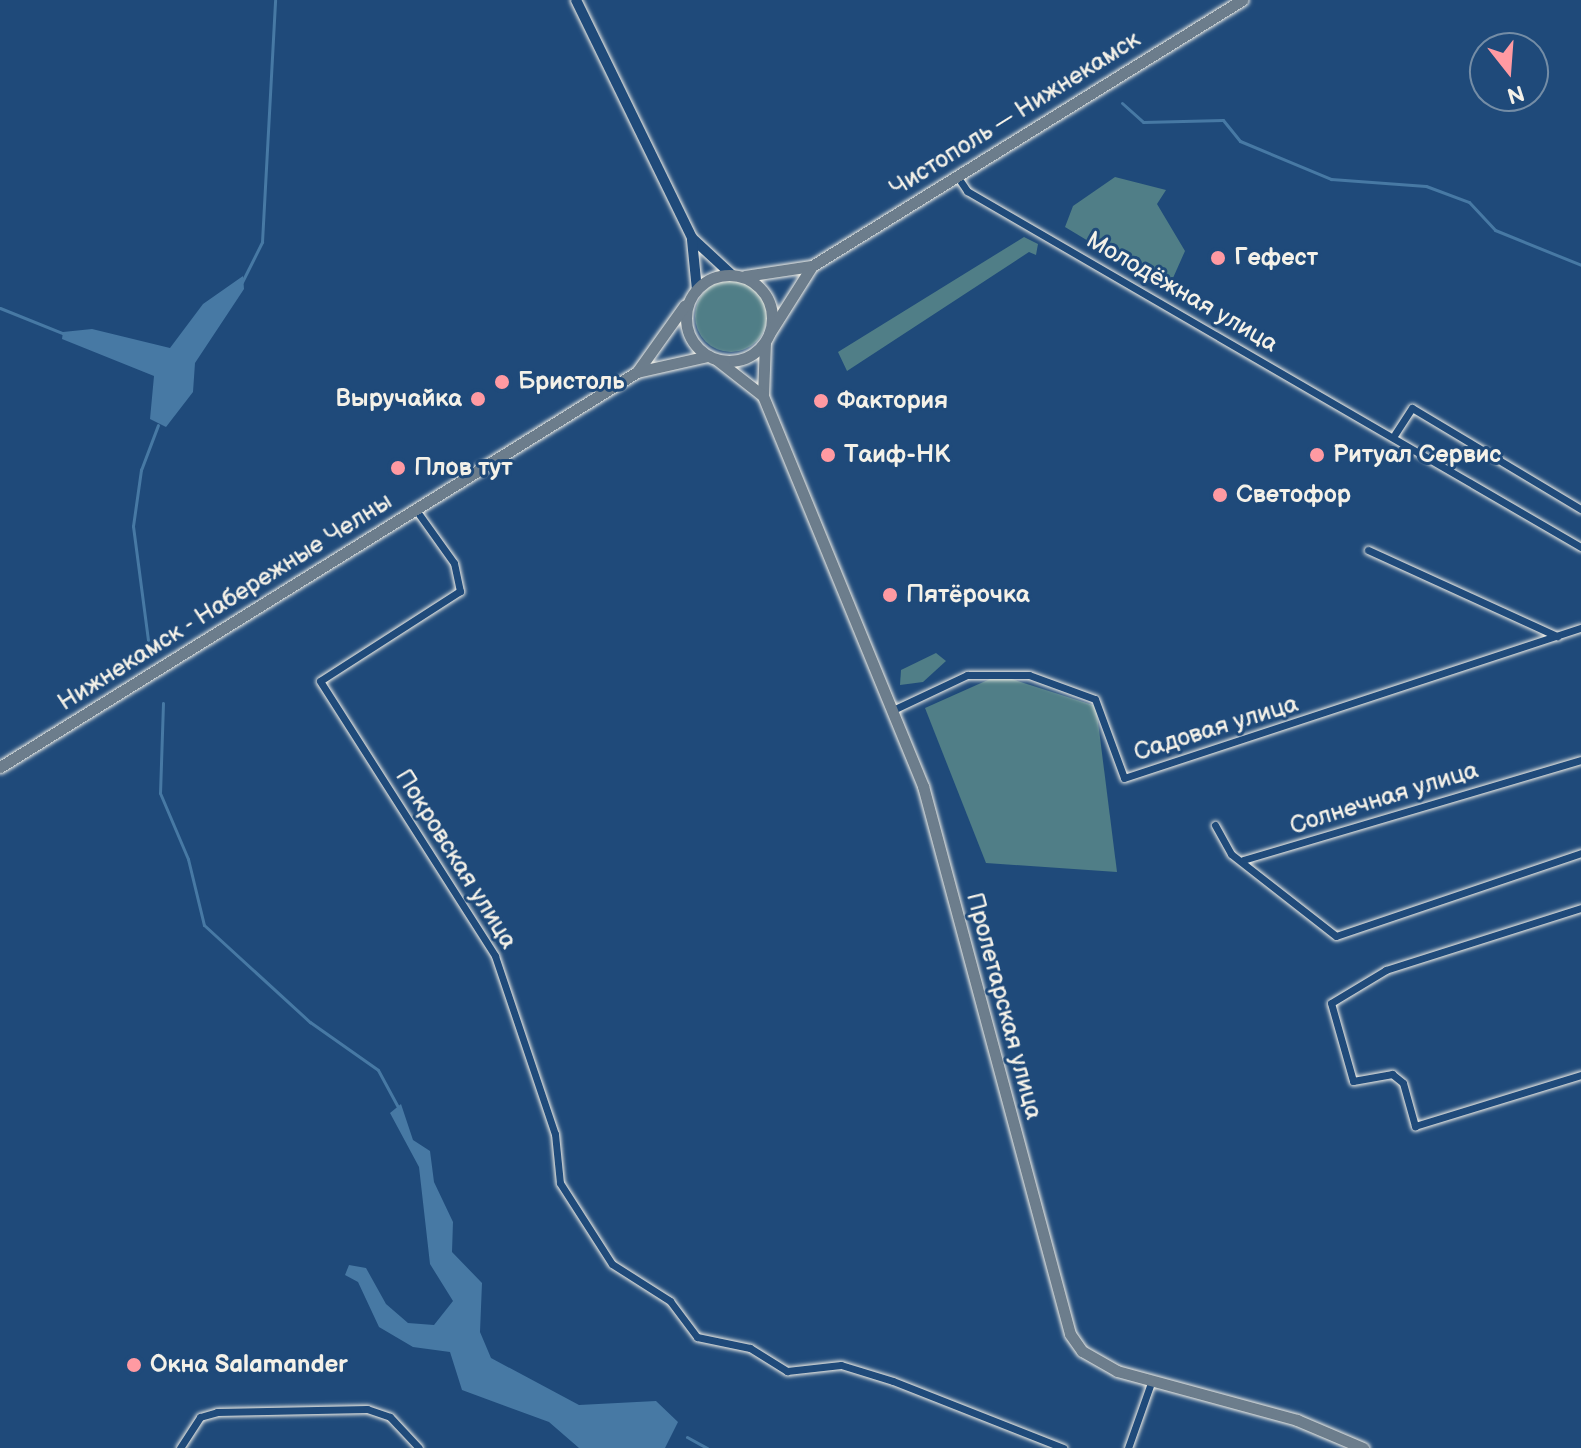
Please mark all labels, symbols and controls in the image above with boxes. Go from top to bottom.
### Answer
street label: Чистополь — Нижнекамск [884,25,1146,203]
north arrow [1469,32,1549,112]
text: N [1504,78,1527,109]
street label: Молодёжная улица [1081,225,1283,359]
place label: Гефест [1234,244,1318,272]
marker: Гефест [1209,249,1227,267]
place label: Бристоль [518,368,625,396]
marker: Бристоль [493,373,511,391]
place label: Выручайка [336,385,462,413]
place label: Фактория [837,387,948,415]
marker: Выручайка [469,390,487,408]
marker: Фактория [812,392,830,410]
place label: Таиф-НК [844,441,950,469]
place label: Ритуал Сервис [1333,441,1501,469]
marker: Таиф-НК [819,446,837,464]
marker: Ритуал Сервис [1308,446,1326,464]
place label: Плов тут [414,454,513,482]
marker: Плов тут [389,459,407,477]
place label: Светофор [1236,481,1351,509]
street label: Нижнекамск - Набережные Челны [52,486,398,718]
marker: Светофор [1211,486,1229,504]
place label: Пятёрочка [906,581,1030,609]
marker: Пятёрочка [881,586,899,604]
street label: Садовая улица [1130,689,1302,767]
street label: Солнечная улица [1286,756,1482,840]
street label: Покровская улица [389,764,523,954]
street label: Пролетарская улица [960,889,1048,1123]
place label: Окна Salamander [150,1351,348,1379]
marker: Окна Salamander [125,1356,143,1374]

